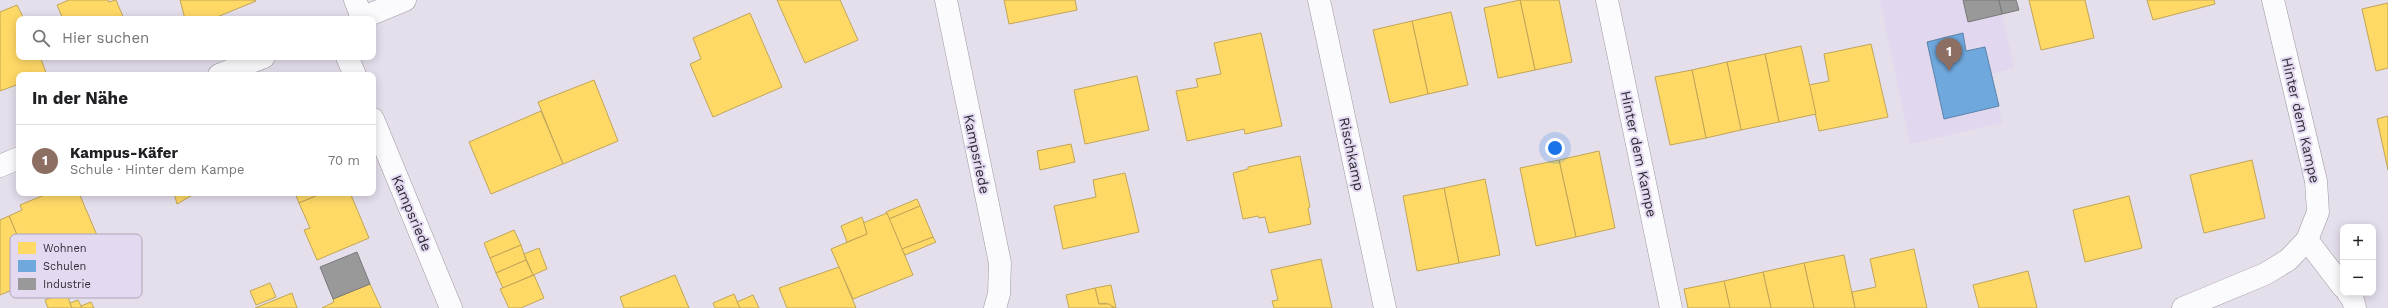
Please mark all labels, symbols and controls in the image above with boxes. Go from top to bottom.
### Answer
search box [16,16,376,60]
icon: search [30,27,52,49]
text: Hier suchen [62,29,149,47]
pin: 1 [1936,38,1962,71]
street label: Hinter dem Kampe [2279,55,2323,185]
text: In der Nähe [32,88,128,108]
street label: Hinter dem Kampe [1618,89,1660,219]
street label: Kampsriede [961,113,993,195]
street label: Rischkamp [1336,116,1368,192]
your location [1545,138,1565,158]
text: Kampus-Käfer [70,144,178,162]
text: 1 [42,153,48,168]
text: 70 m [328,153,360,168]
text: Schule · Hinter dem Kampe [70,162,245,177]
street label: Kampsriede [389,173,435,253]
map controls [2340,224,2376,296]
button: + [2340,224,2376,260]
legend [10,234,142,298]
text: Wohnen [43,242,87,255]
text: Schulen [43,260,86,273]
button: − [2340,260,2376,296]
text: Industrie [43,278,91,291]

